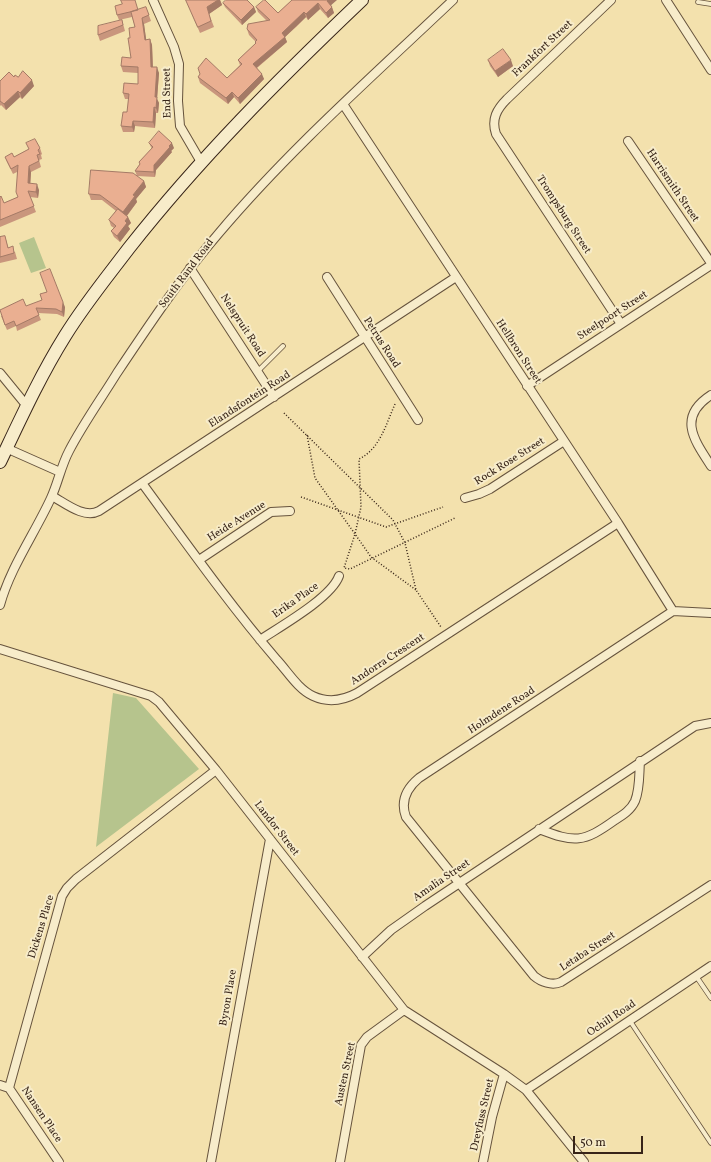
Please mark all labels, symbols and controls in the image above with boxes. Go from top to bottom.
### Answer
street label: Frankfort Street [510,18,576,80]
street label: End Street [161,68,175,118]
street label: Harrismith Street [643,147,701,225]
street label: Trompsburg Street [533,173,593,257]
street label: South Rand Road [157,237,217,311]
street label: Steelpoort Street [575,288,651,344]
street label: Nelspruit Road [217,292,267,360]
street label: Petrus Road [360,315,402,371]
street label: Hellbron Street [492,317,544,387]
street label: Elandsfontein Road [207,369,293,431]
street label: Rock Rose Street [473,435,547,489]
street label: Heide Avenue [205,499,269,545]
street label: Erika Place [270,580,322,622]
street label: Andorra Crescent [349,631,427,689]
street label: Holmdene Road [466,684,538,738]
street label: Landor Street [251,799,301,859]
street label: Amalia Street [411,857,473,905]
street label: Dickens Place [26,894,58,960]
street label: Letaba Street [558,929,618,975]
street label: Byron Place [218,969,240,1027]
street label: Ochill Road [585,998,639,1040]
street label: Austen Street [333,1041,359,1107]
street label: Dreyfuss Street [468,1077,498,1153]
street label: Nansen Place [18,1085,64,1145]
scale bar [575,1128,645,1154]
text: 50 m [580,1135,606,1151]

